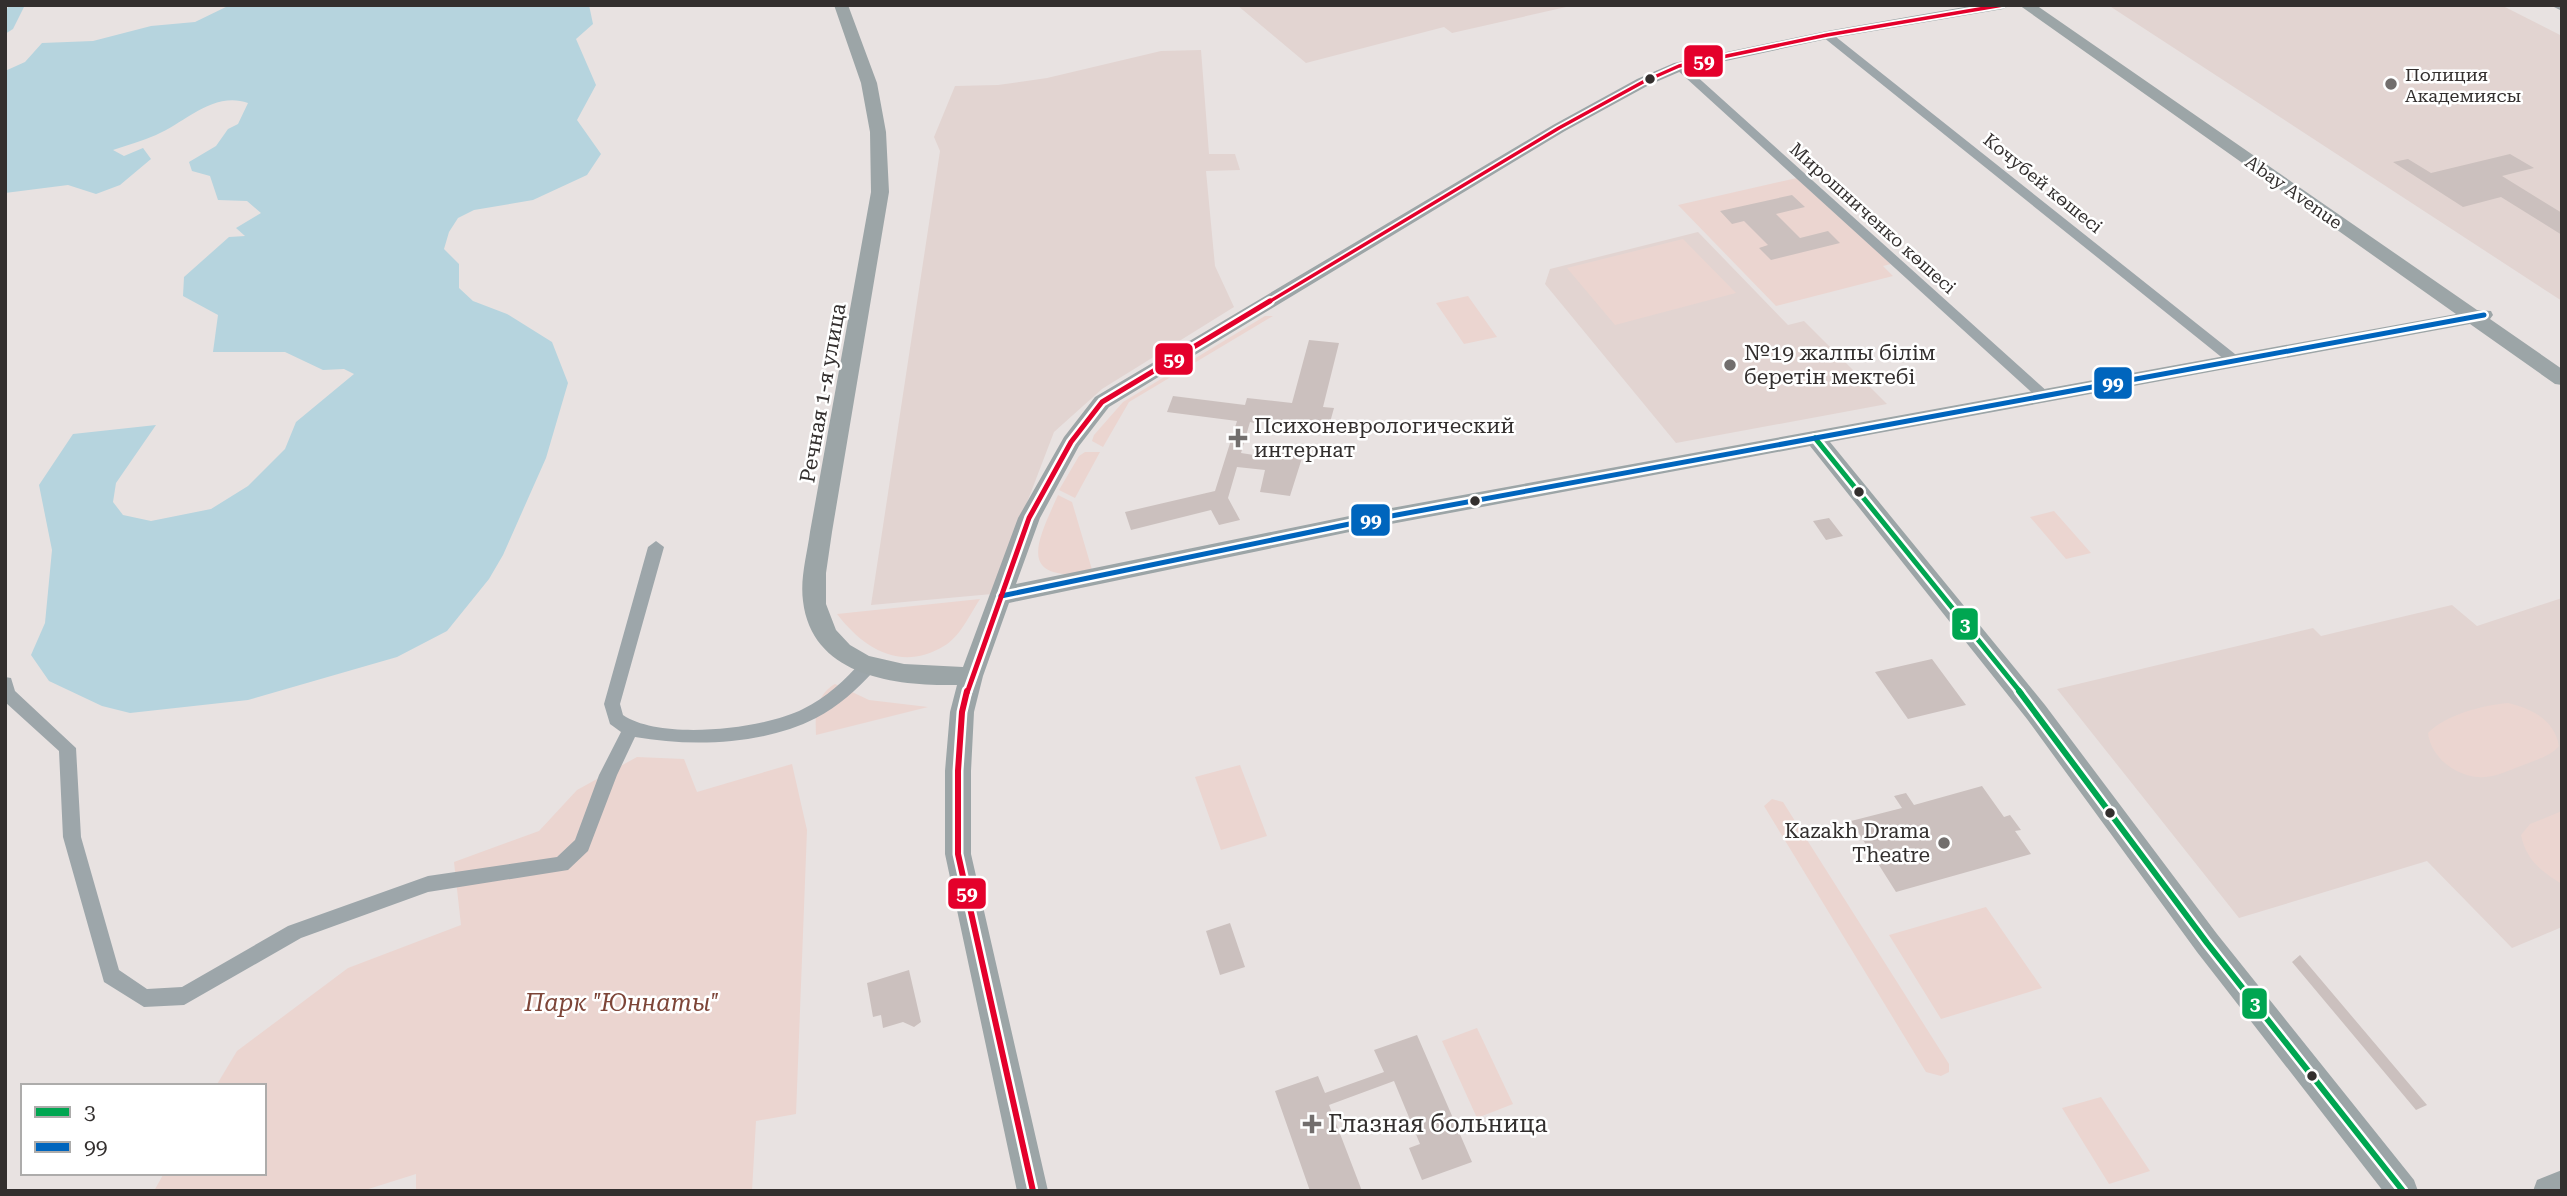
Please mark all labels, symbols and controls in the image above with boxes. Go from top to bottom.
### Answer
line badge: 59 [1683,44,1724,78]
text: 59 [1693,50,1715,73]
place label: Полиция Академиясы [2405,64,2521,106]
unlabelled marker [1643,72,1657,86]
marker: Полиция Академиясы [2383,76,2399,92]
street label: Кочубей көшесі [1979,129,2107,237]
street label: Мирошниченко көшесі [1786,138,1960,298]
street label: Abay Avenue [2242,151,2347,233]
street label: Речная 1-я улица [795,301,851,485]
place label: №19 жалпы білім беретін мектебі [1744,341,1936,389]
line badge: 59 [1154,342,1194,376]
text: 59 [1163,348,1185,371]
marker: №19 жалпы білім беретін мектебі [1722,357,1738,373]
line badge: 99 [2093,366,2133,400]
text: 99 [2102,372,2124,395]
place label: Психоневрологический интернат [1254,414,1514,462]
marker: Психоневрологический интернат [1228,428,1248,448]
unlabelled marker [1852,485,1866,499]
unlabelled marker [1468,494,1482,508]
line badge: 99 [1350,503,1391,537]
text: 99 [1360,509,1382,532]
line badge: 3 [1951,607,1979,641]
text: 3 [1960,613,1971,636]
unlabelled marker [2103,806,2117,820]
place label: Kazakh Drama Theatre [1784,819,1931,867]
marker: Kazakh Drama Theatre [1936,835,1952,851]
line badge: 59 [947,877,987,910]
text: 59 [956,882,978,905]
line badge: 3 [2241,987,2268,1020]
park label: Парк "Юннаты" [524,989,719,1017]
text: 3 [2250,992,2261,1015]
unlabelled marker [2305,1069,2319,1083]
legend [21,1084,266,1175]
text: 3 [84,1100,96,1124]
place label: Глазная больница [1328,1110,1548,1138]
marker: Глазная больница [1302,1114,1322,1134]
text: 99 [84,1135,108,1159]

